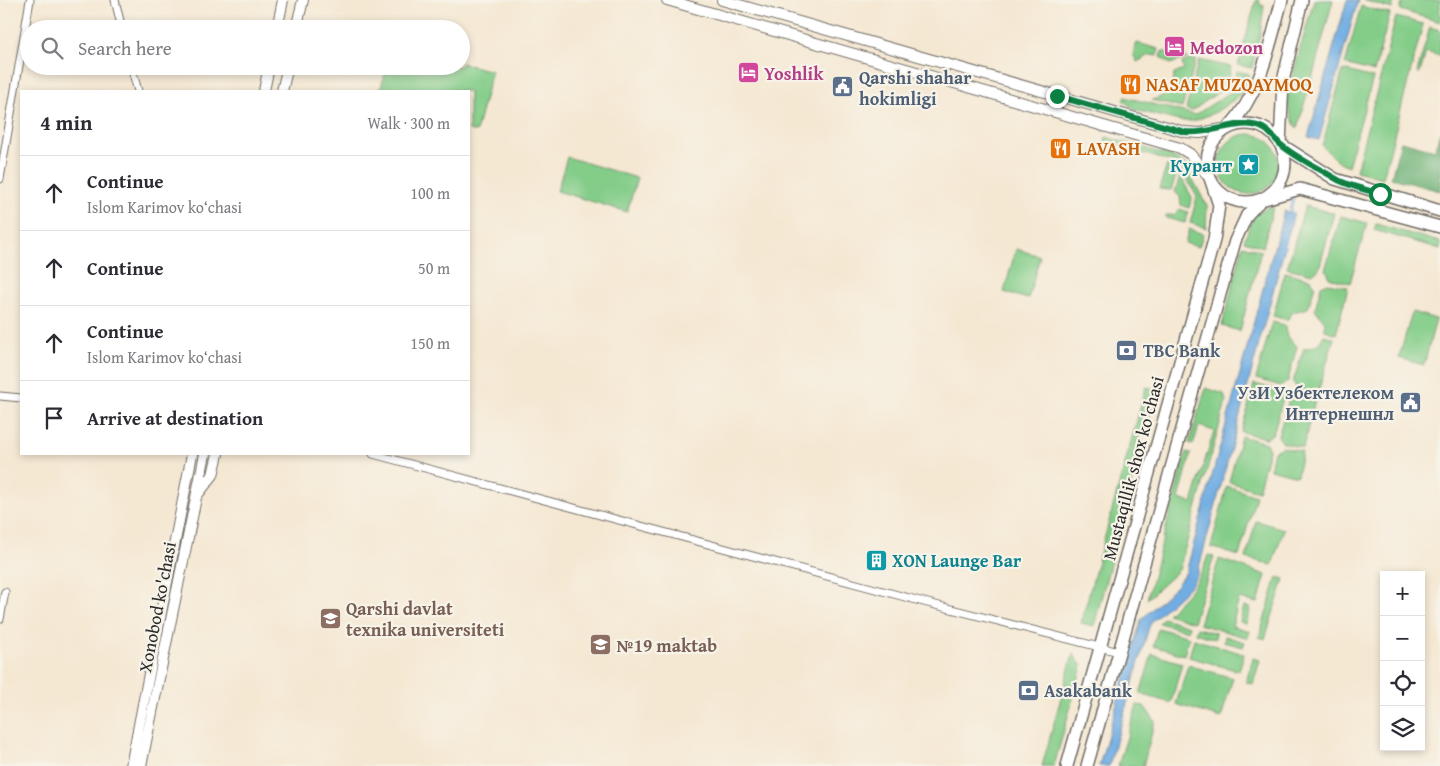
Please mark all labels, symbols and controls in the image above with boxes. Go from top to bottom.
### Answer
search box [20,20,470,75]
icon: search [38,34,66,62]
text: Search here [78,34,172,62]
place label: Medozon [1190,34,1263,61]
hotel icon: Medozon [1162,35,1186,59]
place label: Yoshlik [764,60,824,87]
hotel icon: Yoshlik [736,61,760,85]
place label: Qarshi shahar hokimligi [859,64,972,112]
place label: NASAF MUZQAYMOQ [1146,71,1313,98]
restaurant icon: NASAF MUZQAYMOQ [1118,72,1142,96]
public building icon: Qarshi shahar hokimligi [831,75,855,99]
route end [1046,85,1069,108]
text: 4 min [40,107,92,138]
text: Walk · 300 m [367,111,450,135]
place label: LAVASH [1077,135,1140,162]
restaurant icon: LAVASH [1049,136,1073,160]
place label: Курант [1170,152,1232,179]
place icon: Курант [1236,153,1260,177]
text: Continue [87,167,164,195]
icon: ahead [40,179,68,207]
text: 100 m [410,181,450,205]
route start [1369,183,1392,206]
text: Islom Karimov ko‘chasi [87,195,242,219]
icon: ahead [40,254,68,282]
text: Continue [87,254,164,282]
text: 50 m [418,256,450,280]
text: Continue [87,317,164,345]
icon: ahead [40,329,68,357]
text: 150 m [410,331,450,355]
place label: TBC Bank [1143,337,1221,364]
bank icon: TBC Bank [1115,338,1139,362]
text: Islom Karimov ko‘chasi [87,345,242,369]
street label: Mustaqillik shox ko'chasi [1095,373,1171,563]
place label: УзИ Узбектелеком Интернешнл [1238,379,1394,427]
public building icon: УзИ Узбектелеком Интернешнл [1398,390,1422,414]
icon: arrive [40,404,68,432]
text: Arrive at destination [87,404,263,432]
street label: Xonobod ko'chasi [131,539,183,675]
place label: XON Launge Bar [892,547,1022,574]
building icon: XON Launge Bar [864,548,888,572]
map controls [1380,571,1425,751]
button: + [1380,571,1425,616]
place label: Qarshi davlat texnika universiteti [346,595,505,643]
school or university icon: Qarshi davlat texnika universiteti [318,606,342,630]
button: − [1380,616,1425,661]
place label: №19 maktab [616,632,717,659]
school or university icon: №19 maktab [588,633,612,657]
button: locate [1380,661,1425,706]
place label: Asakabank [1044,677,1133,704]
bank icon: Asakabank [1016,678,1040,702]
button: layers [1380,706,1425,751]

